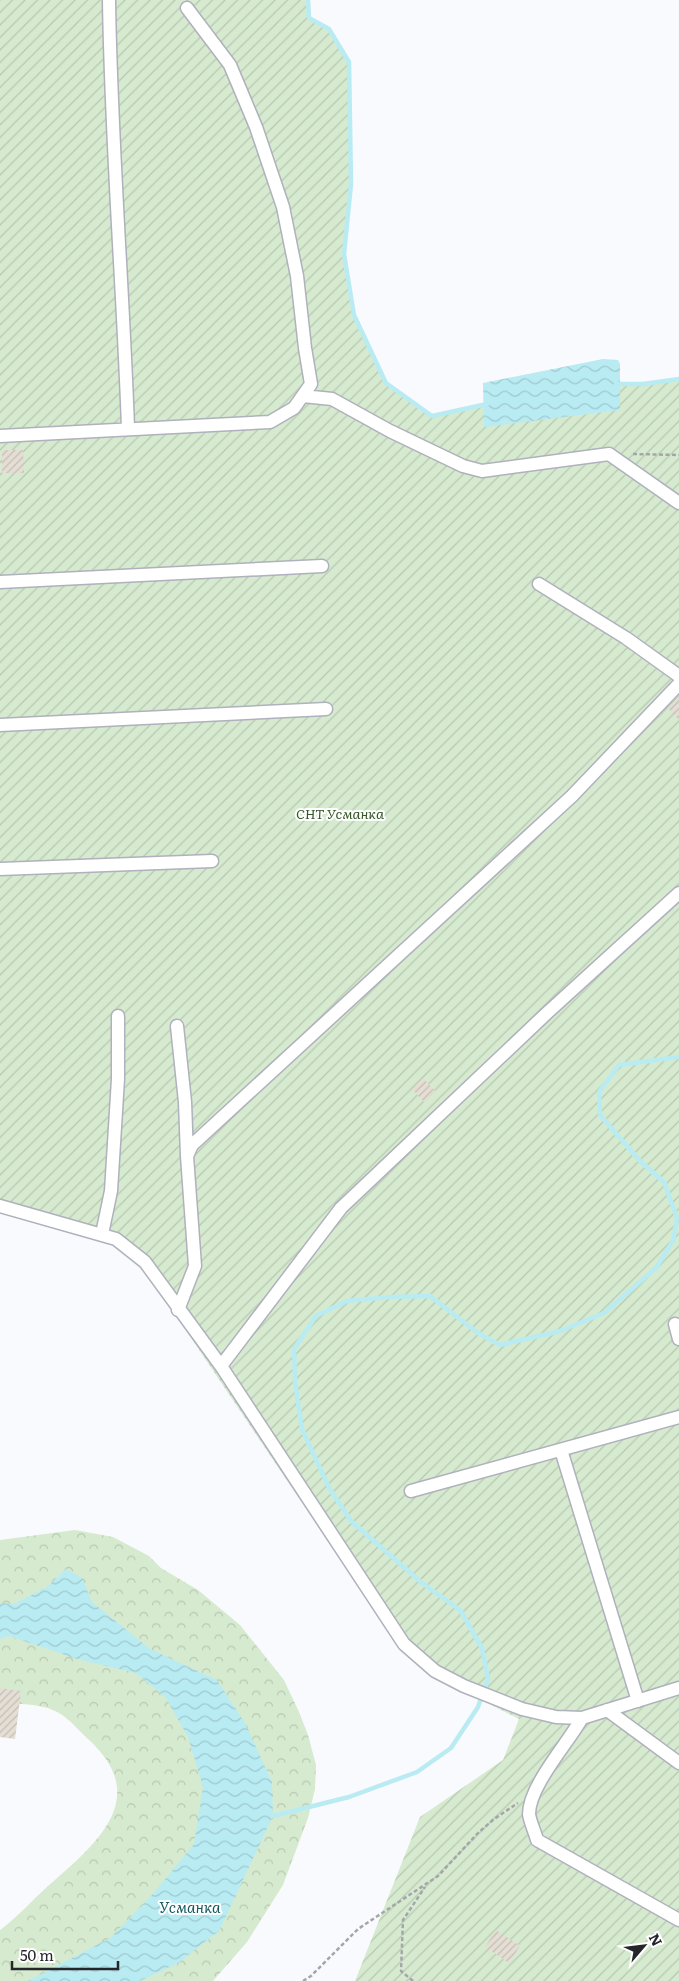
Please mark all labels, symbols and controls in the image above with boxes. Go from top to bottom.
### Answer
park label: СНТ Усманка [296,803,384,823]
water label: Усманка [159,1895,221,1918]
north arrow [619,1921,669,1971]
text: N [645,1930,668,1950]
scale bar [12,1938,119,1970]
text: 50 m [20,1943,54,1966]

